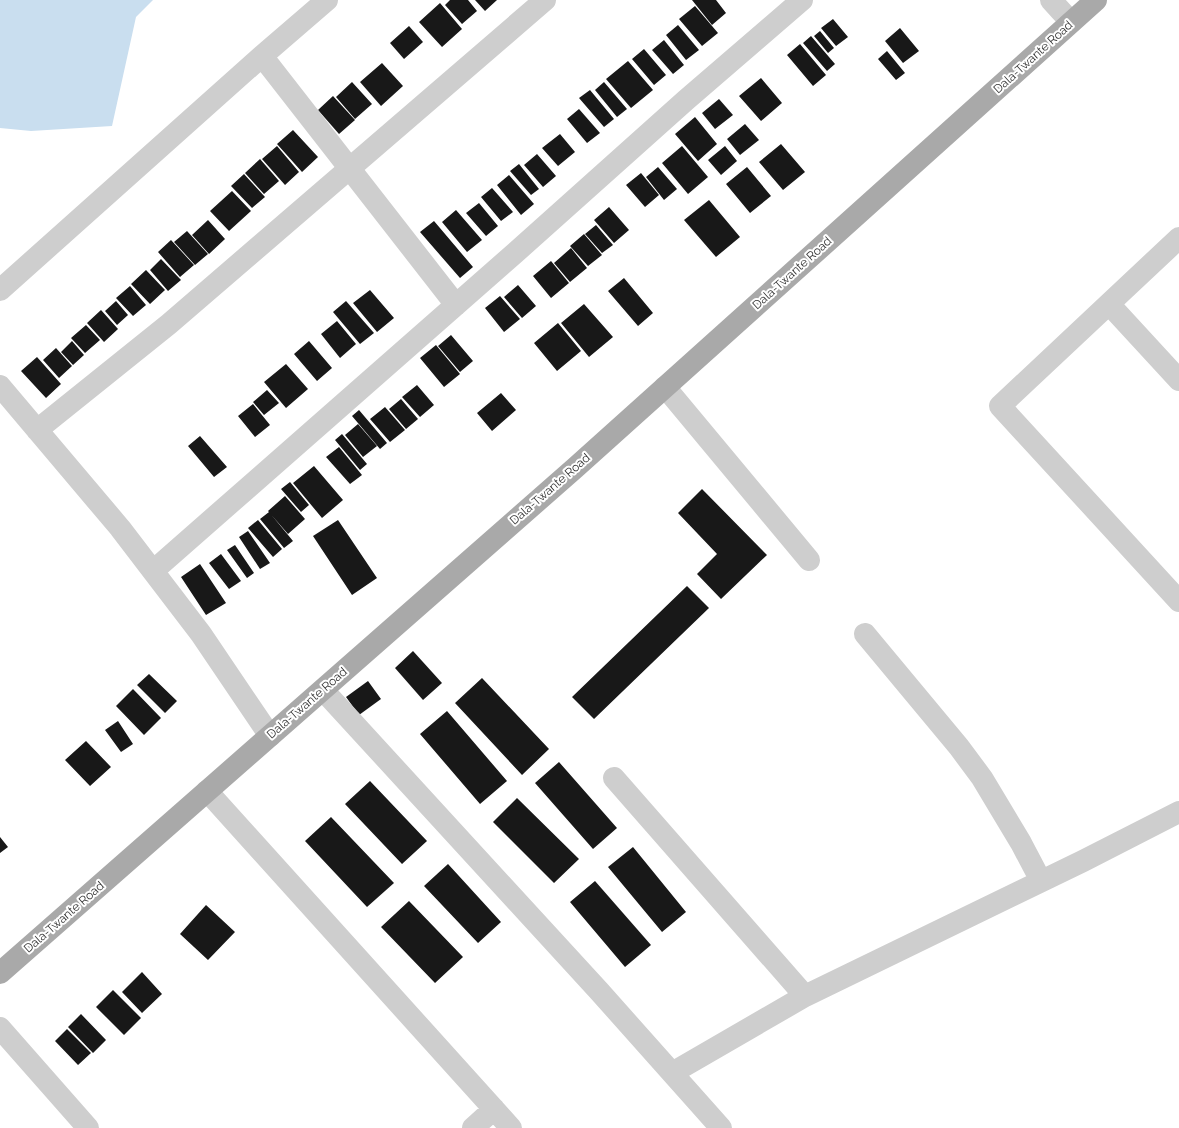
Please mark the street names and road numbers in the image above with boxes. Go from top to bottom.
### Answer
street label: Dala-Twante Road [991,18,1075,96]
street label: Dala-Twante Road [750,234,834,312]
street label: Dala-Twante Road [507,450,593,528]
street label: Dala-Twante Road [264,664,350,742]
street label: Dala-Twante Road [21,878,107,956]

